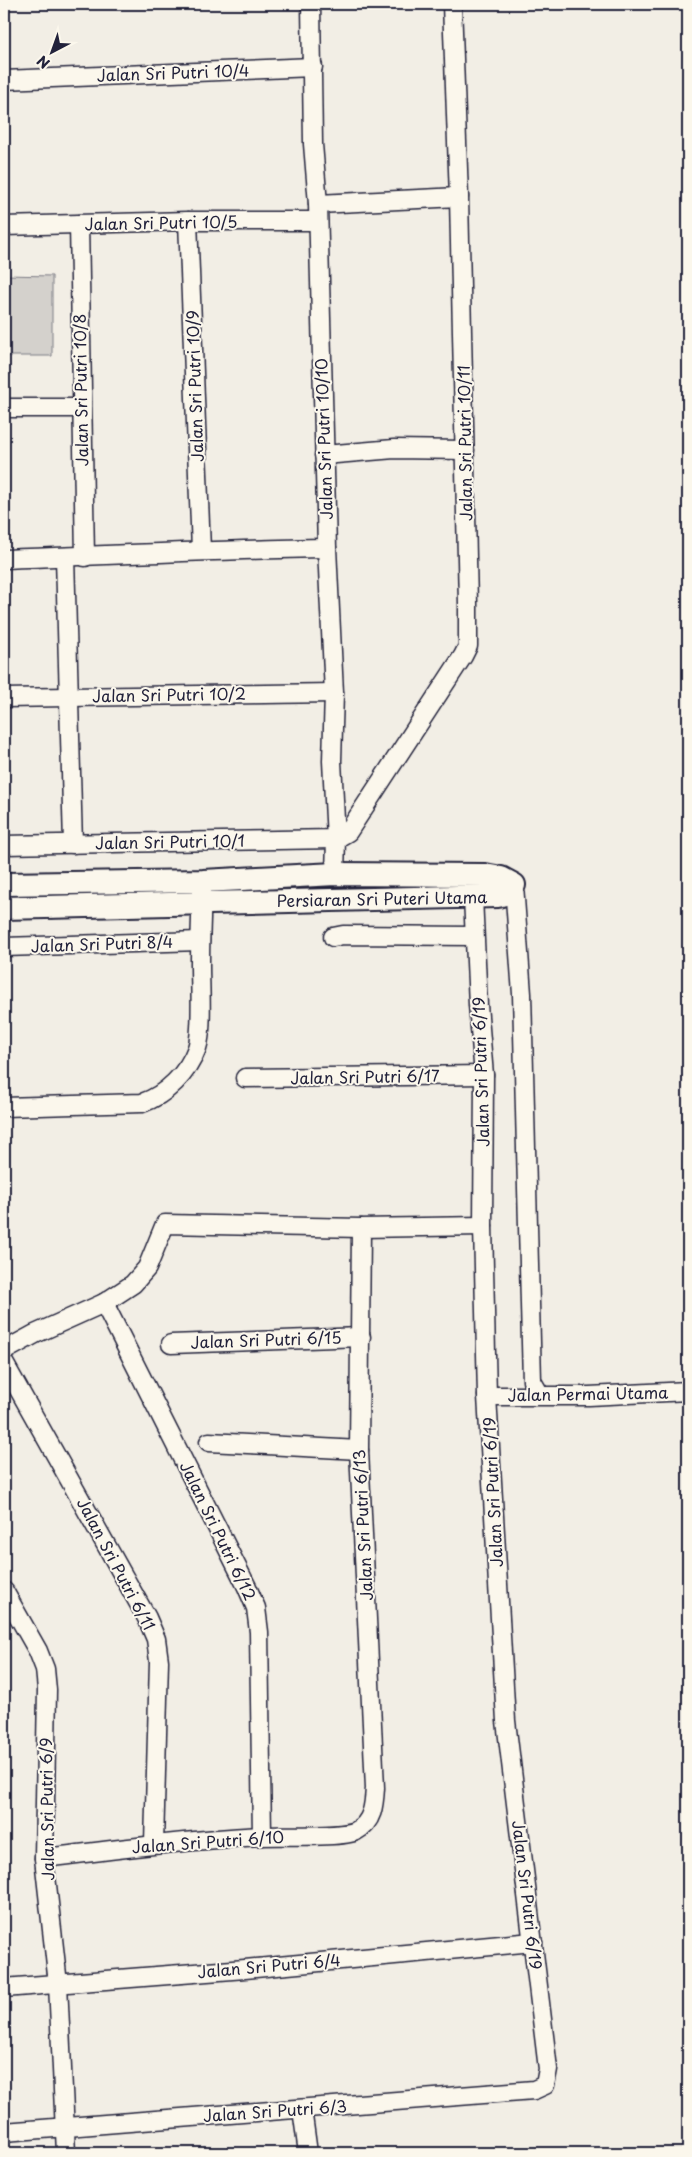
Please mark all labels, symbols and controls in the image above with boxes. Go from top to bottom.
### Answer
north arrow [28,28,78,78]
text: N [32,51,54,74]
street label: Jalan Sri Putri 10/4 [96,57,250,87]
street label: Jalan Sri Putri 10/5 [84,209,238,235]
street label: Jalan Sri Putri 10/9 [179,310,209,462]
street label: Jalan Sri Putri 10/8 [67,314,93,467]
street label: Jalan Sri Putri 10/10 [308,358,338,520]
street label: Jalan Sri Putri 10/11 [451,365,477,521]
street label: Jalan Sri Putri 10/2 [92,681,246,707]
street label: Jalan Sri Putri 10/1 [95,828,245,854]
street label: Persiaran Sri Puteri Utama [277,884,487,912]
street label: Jalan Sri Putri 8/4 [30,929,174,957]
street label: Jalan Sri Putri 6/19 [465,997,495,1148]
street label: Jalan Sri Putri 6/17 [290,1063,440,1089]
street label: Jalan Sri Putri 6/15 [190,1324,342,1354]
street label: Jalan Permai Utama [508,1380,668,1406]
street label: Jalan Sri Putri 6/19 [476,1416,508,1568]
street label: Jalan Sri Putri 6/13 [346,1449,378,1601]
street label: Jalan Sri Putri 6/12 [175,1457,263,1604]
street label: Jalan Sri Putri 6/11 [72,1493,162,1634]
street label: Jalan Sri Putri 6/9 [33,1737,59,1881]
street label: Jalan Sri Putri 6/19 [507,1819,549,1971]
street label: Jalan Sri Putri 6/10 [131,1824,285,1858]
street label: Jalan Sri Putri 6/4 [196,1947,342,1983]
street label: Jalan Sri Putri 6/3 [202,2093,348,2127]

